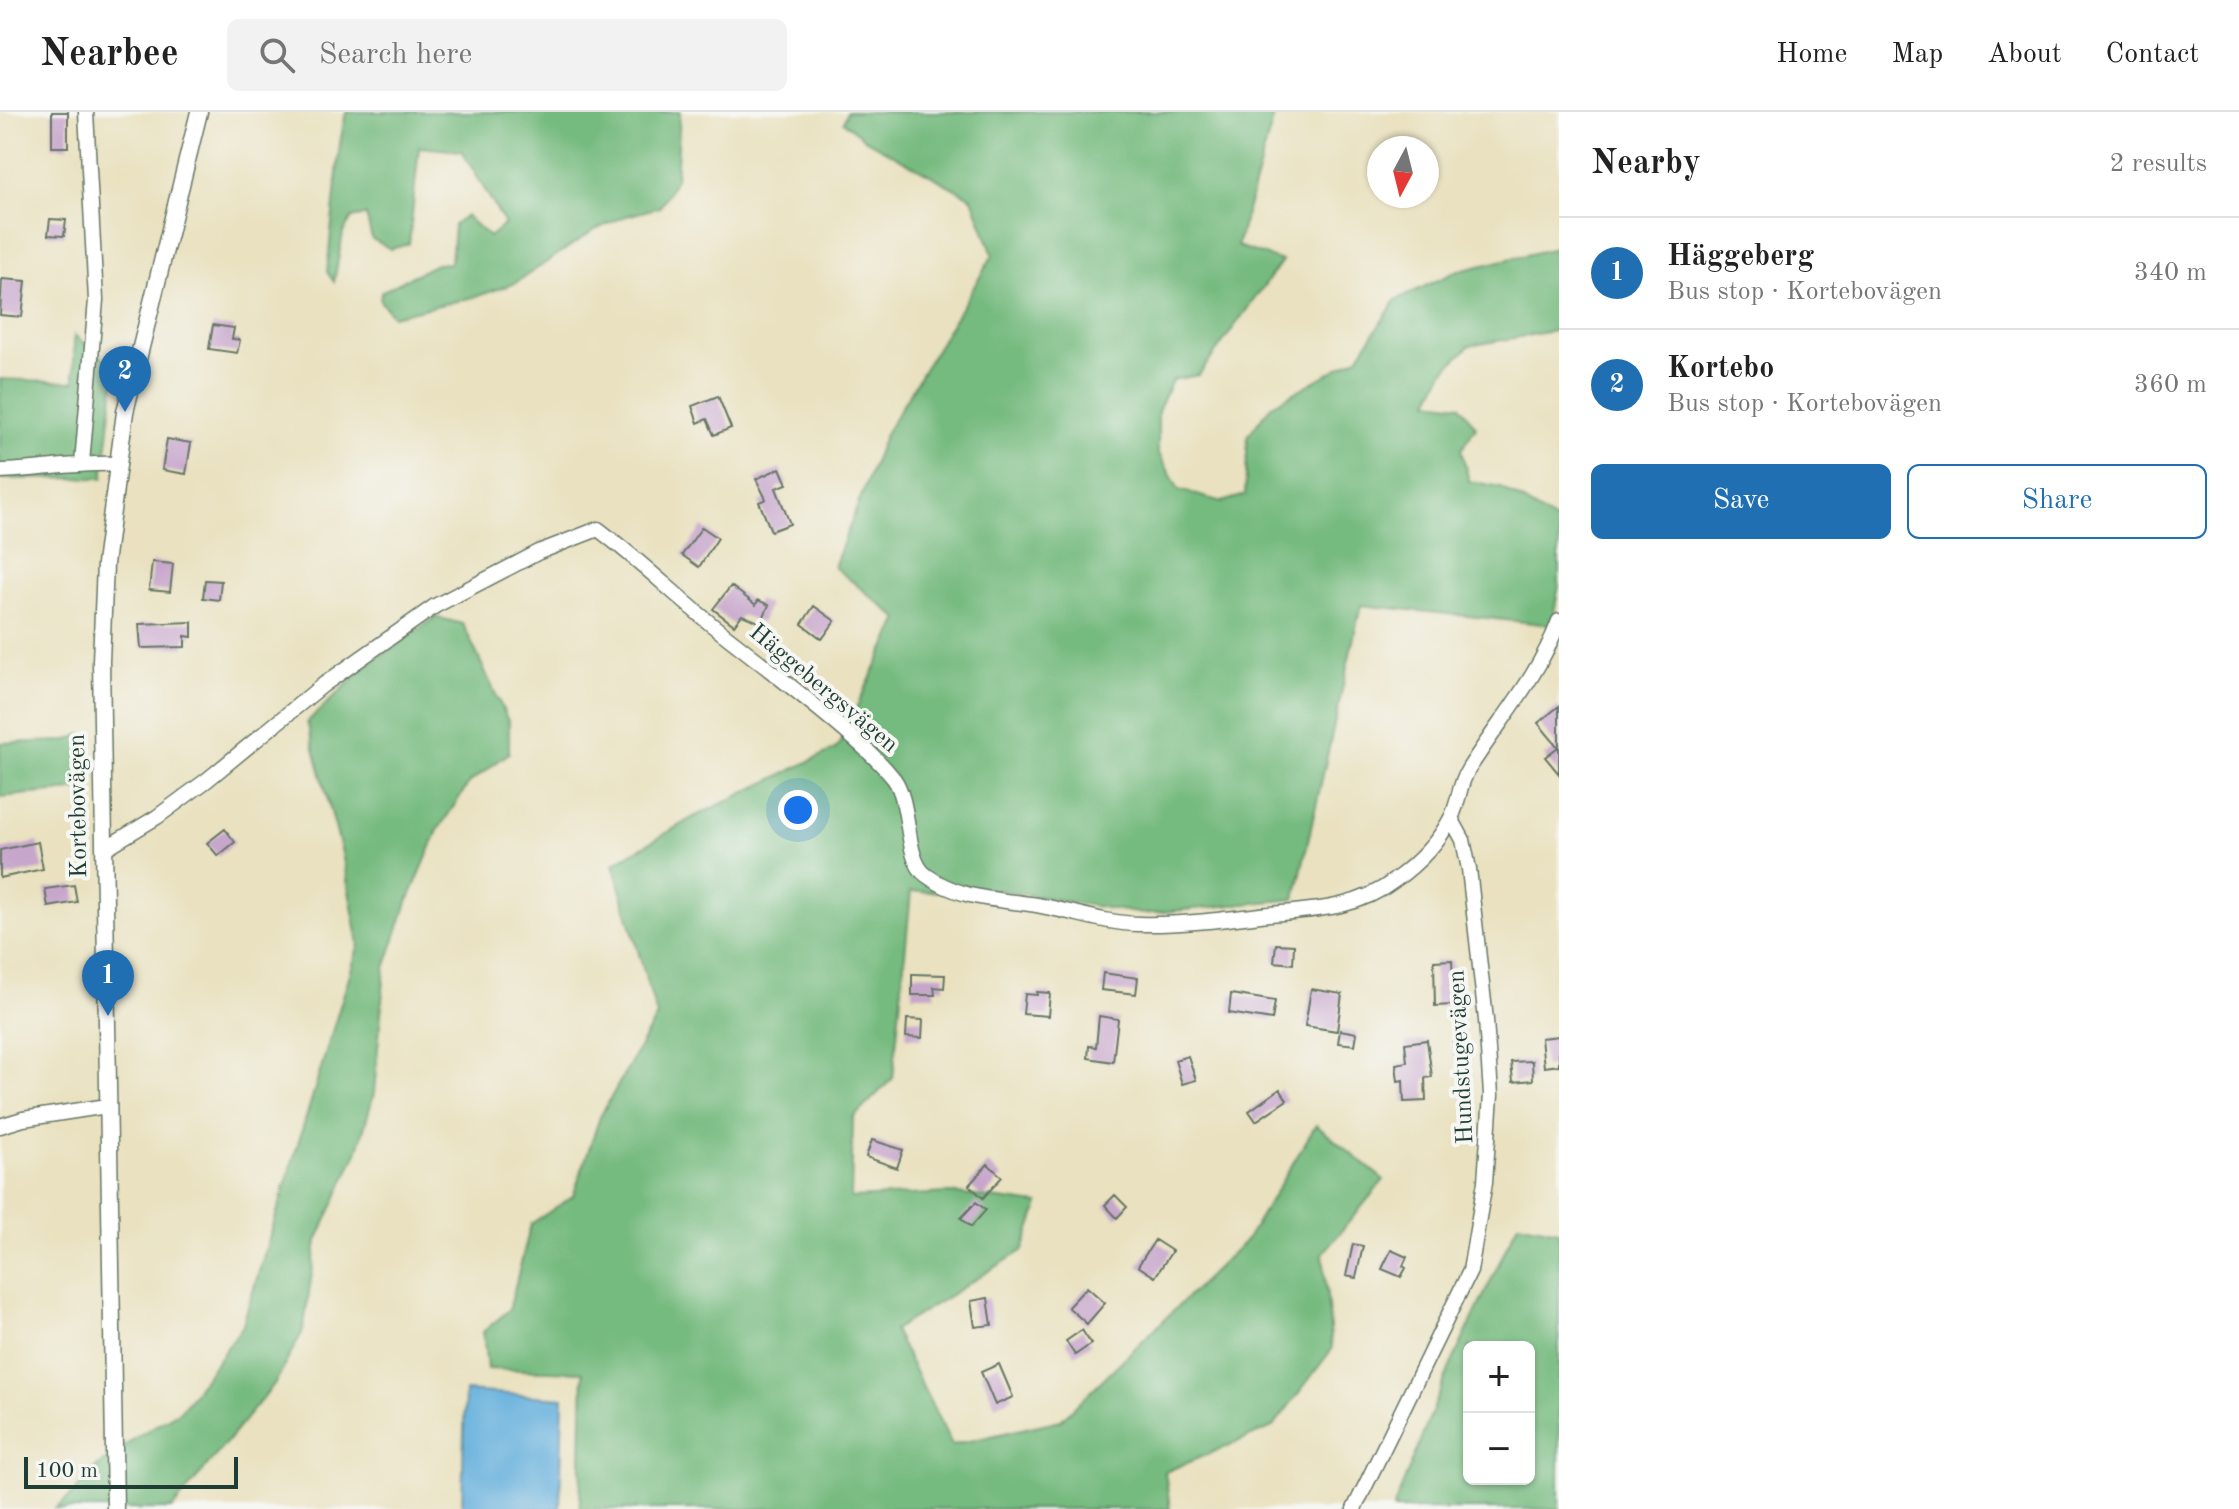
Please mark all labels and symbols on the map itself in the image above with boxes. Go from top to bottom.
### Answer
north arrow [1367,136,1439,208]
pin: 2 [99,346,151,412]
street label: Häggebergsvägen [744,620,902,758]
street label: Kortebovägen [66,734,92,878]
your location [778,790,818,830]
pin: 1 [82,950,134,1016]
street label: Hundstugevägen [1445,969,1479,1145]
scale bar [24,1453,238,1489]

